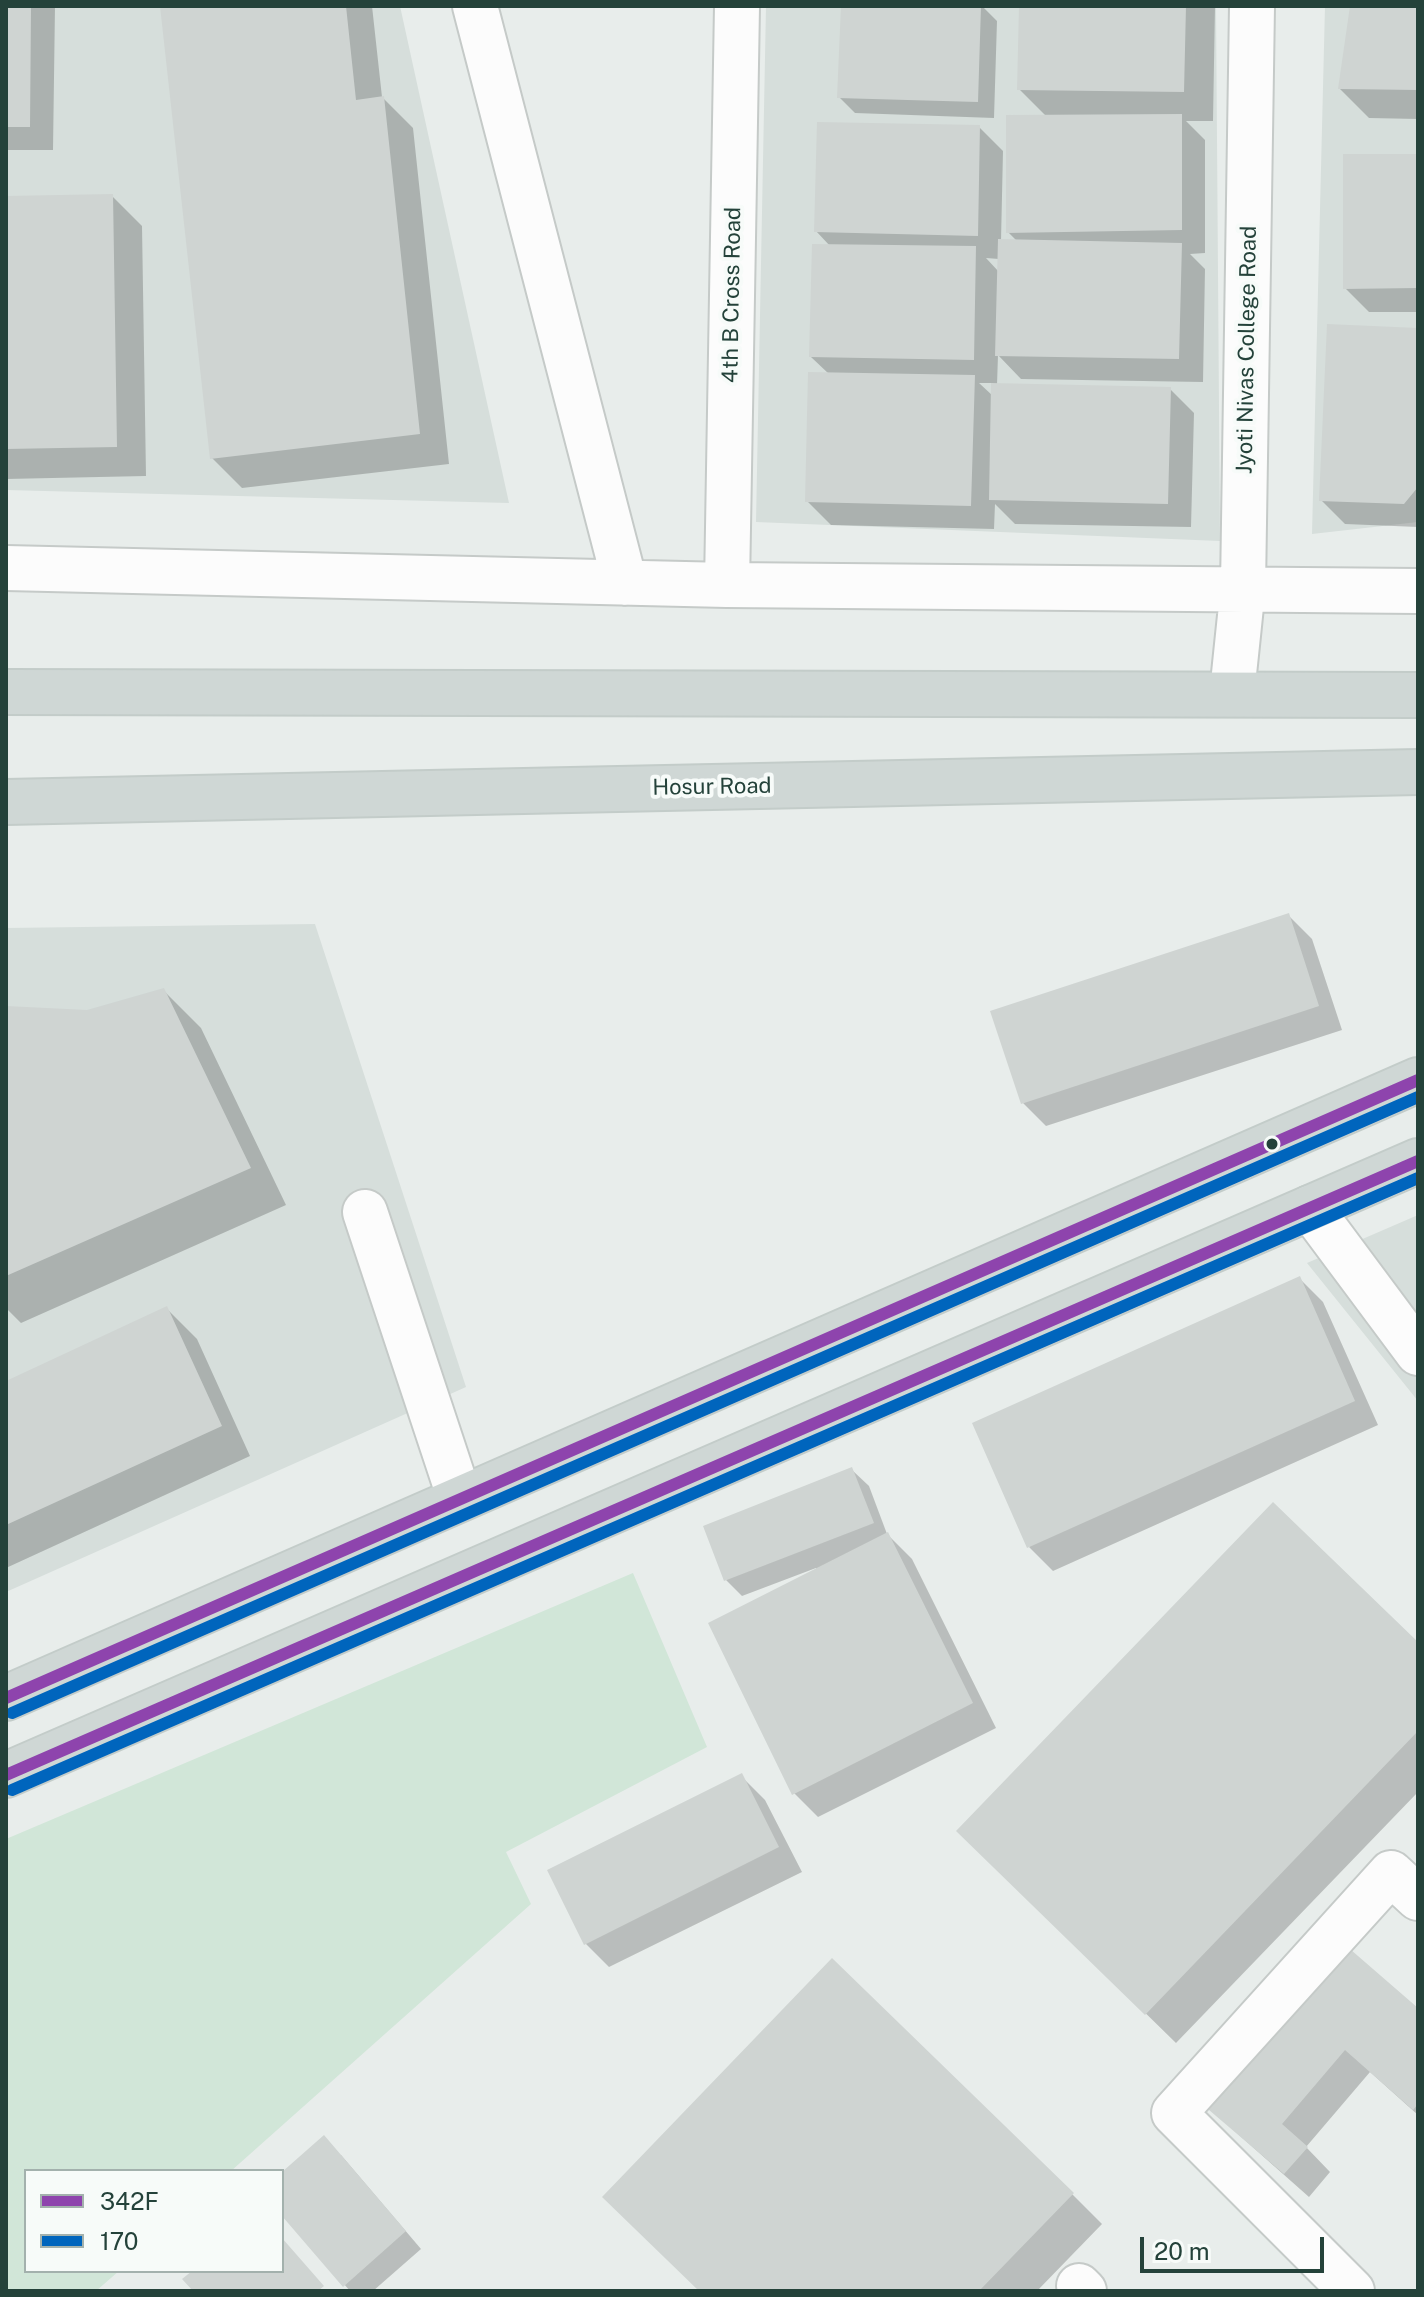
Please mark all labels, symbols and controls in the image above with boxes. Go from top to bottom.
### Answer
street label: 4th B Cross Road [717,207,747,383]
street label: Jyoti Nivas College Road [1232,226,1262,474]
street label: Hosur Road [652,773,772,801]
unlabelled marker [1264,1136,1280,1152]
legend [24,2169,284,2273]
text: 342F [100,2187,159,2215]
scale bar [1144,2221,1328,2271]
text: 170 [100,2227,138,2255]
text: 20 m [1154,2237,1210,2265]

